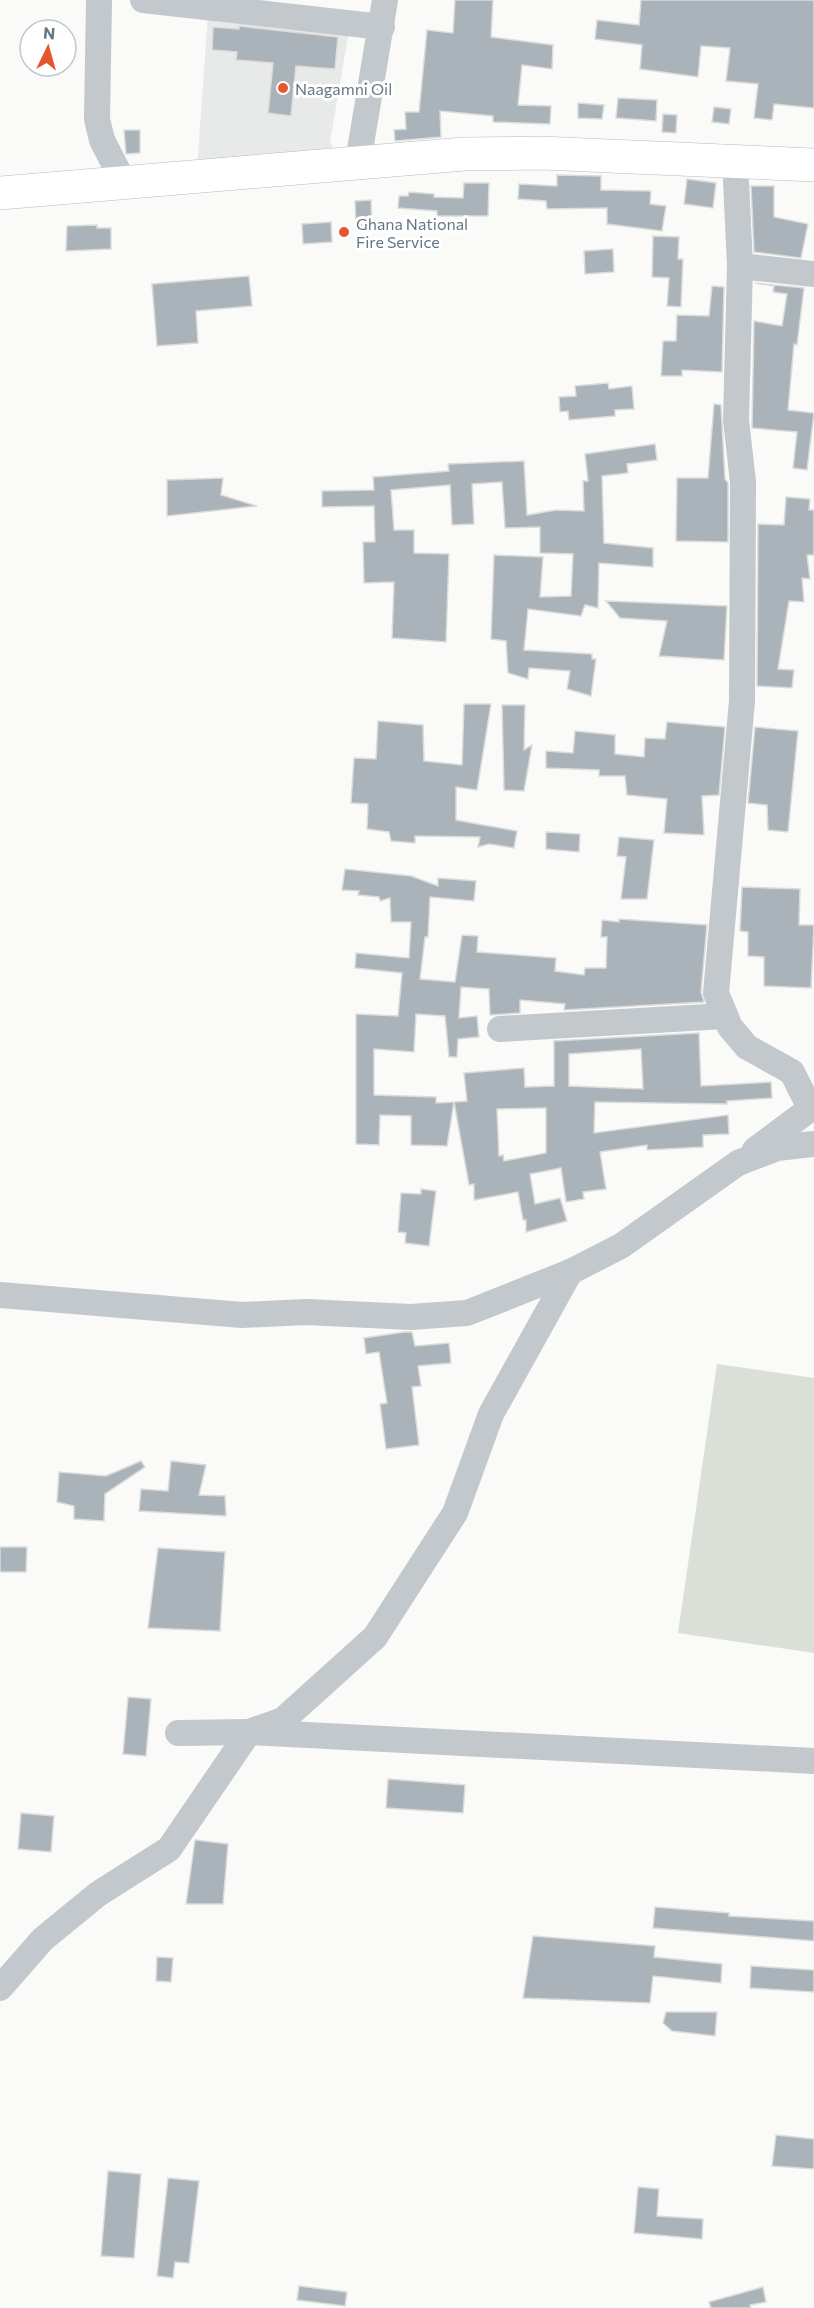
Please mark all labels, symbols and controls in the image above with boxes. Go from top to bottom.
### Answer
north arrow [18,18,78,78]
text: N [43,23,56,43]
place label: Naagamni Oil [295,79,392,98]
marker: Naagamni Oil [276,81,290,95]
place label: Ghana National Fire Service [356,214,468,251]
marker: Ghana National Fire Service [337,225,351,239]

